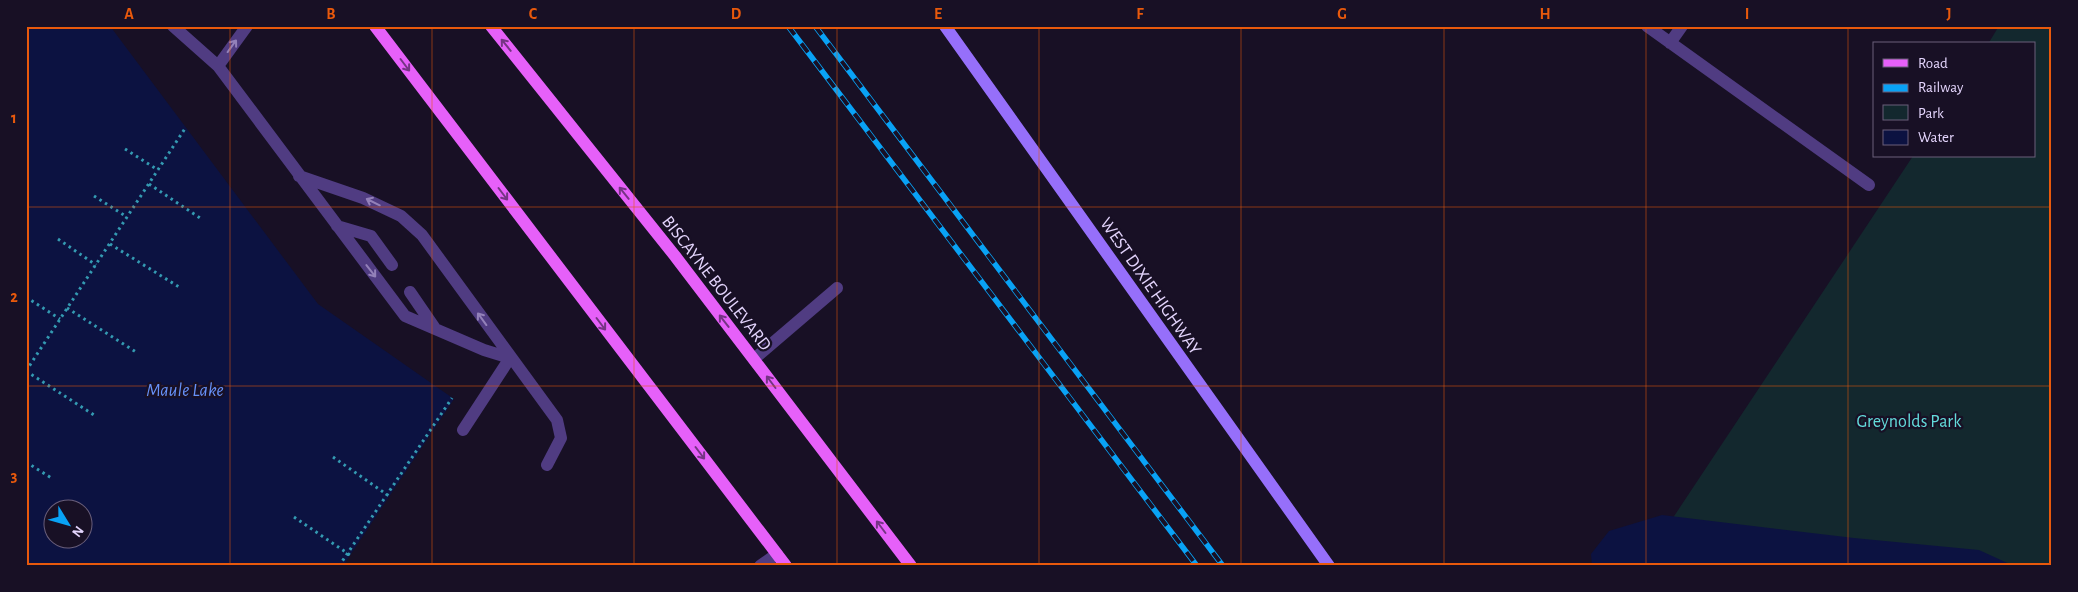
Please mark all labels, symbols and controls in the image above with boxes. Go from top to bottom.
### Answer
text: A [124,6,134,22]
text: B [326,6,336,22]
text: C [529,6,538,22]
text: D [731,6,742,22]
text: E [934,6,942,22]
text: F [1136,6,1144,22]
text: G [1337,6,1347,22]
text: H [1539,6,1551,22]
text: I [1745,6,1749,22]
text: J [1946,6,1952,22]
one-way arrow [500,38,511,51]
one-way arrow [227,39,237,53]
legend [1873,42,2036,158]
text: Road [1918,56,1948,71]
one-way arrow [399,58,410,71]
text: Railway [1918,80,1964,95]
text: Park [1918,106,1944,121]
text: 1 [11,110,17,126]
text: Water [1918,130,1954,145]
one-way arrow [498,187,508,201]
one-way arrow [618,187,629,200]
one-way arrow [366,197,381,207]
street label: BISCAYNE BOULEVARD [658,213,774,354]
street label: WEST DIXIE HIGHWAY [1096,215,1204,359]
one-way arrow [366,264,377,277]
text: 2 [10,289,18,305]
one-way arrow [477,312,487,326]
one-way arrow [719,315,730,328]
one-way arrow [596,317,607,330]
one-way arrow [766,376,777,389]
water label: Maule Lake [146,381,224,400]
park label: Greynolds Park [1857,413,1962,431]
one-way arrow [695,446,705,460]
text: 3 [11,468,18,484]
north arrow [42,500,92,550]
one-way arrow [876,521,887,534]
text: N [69,523,86,539]

